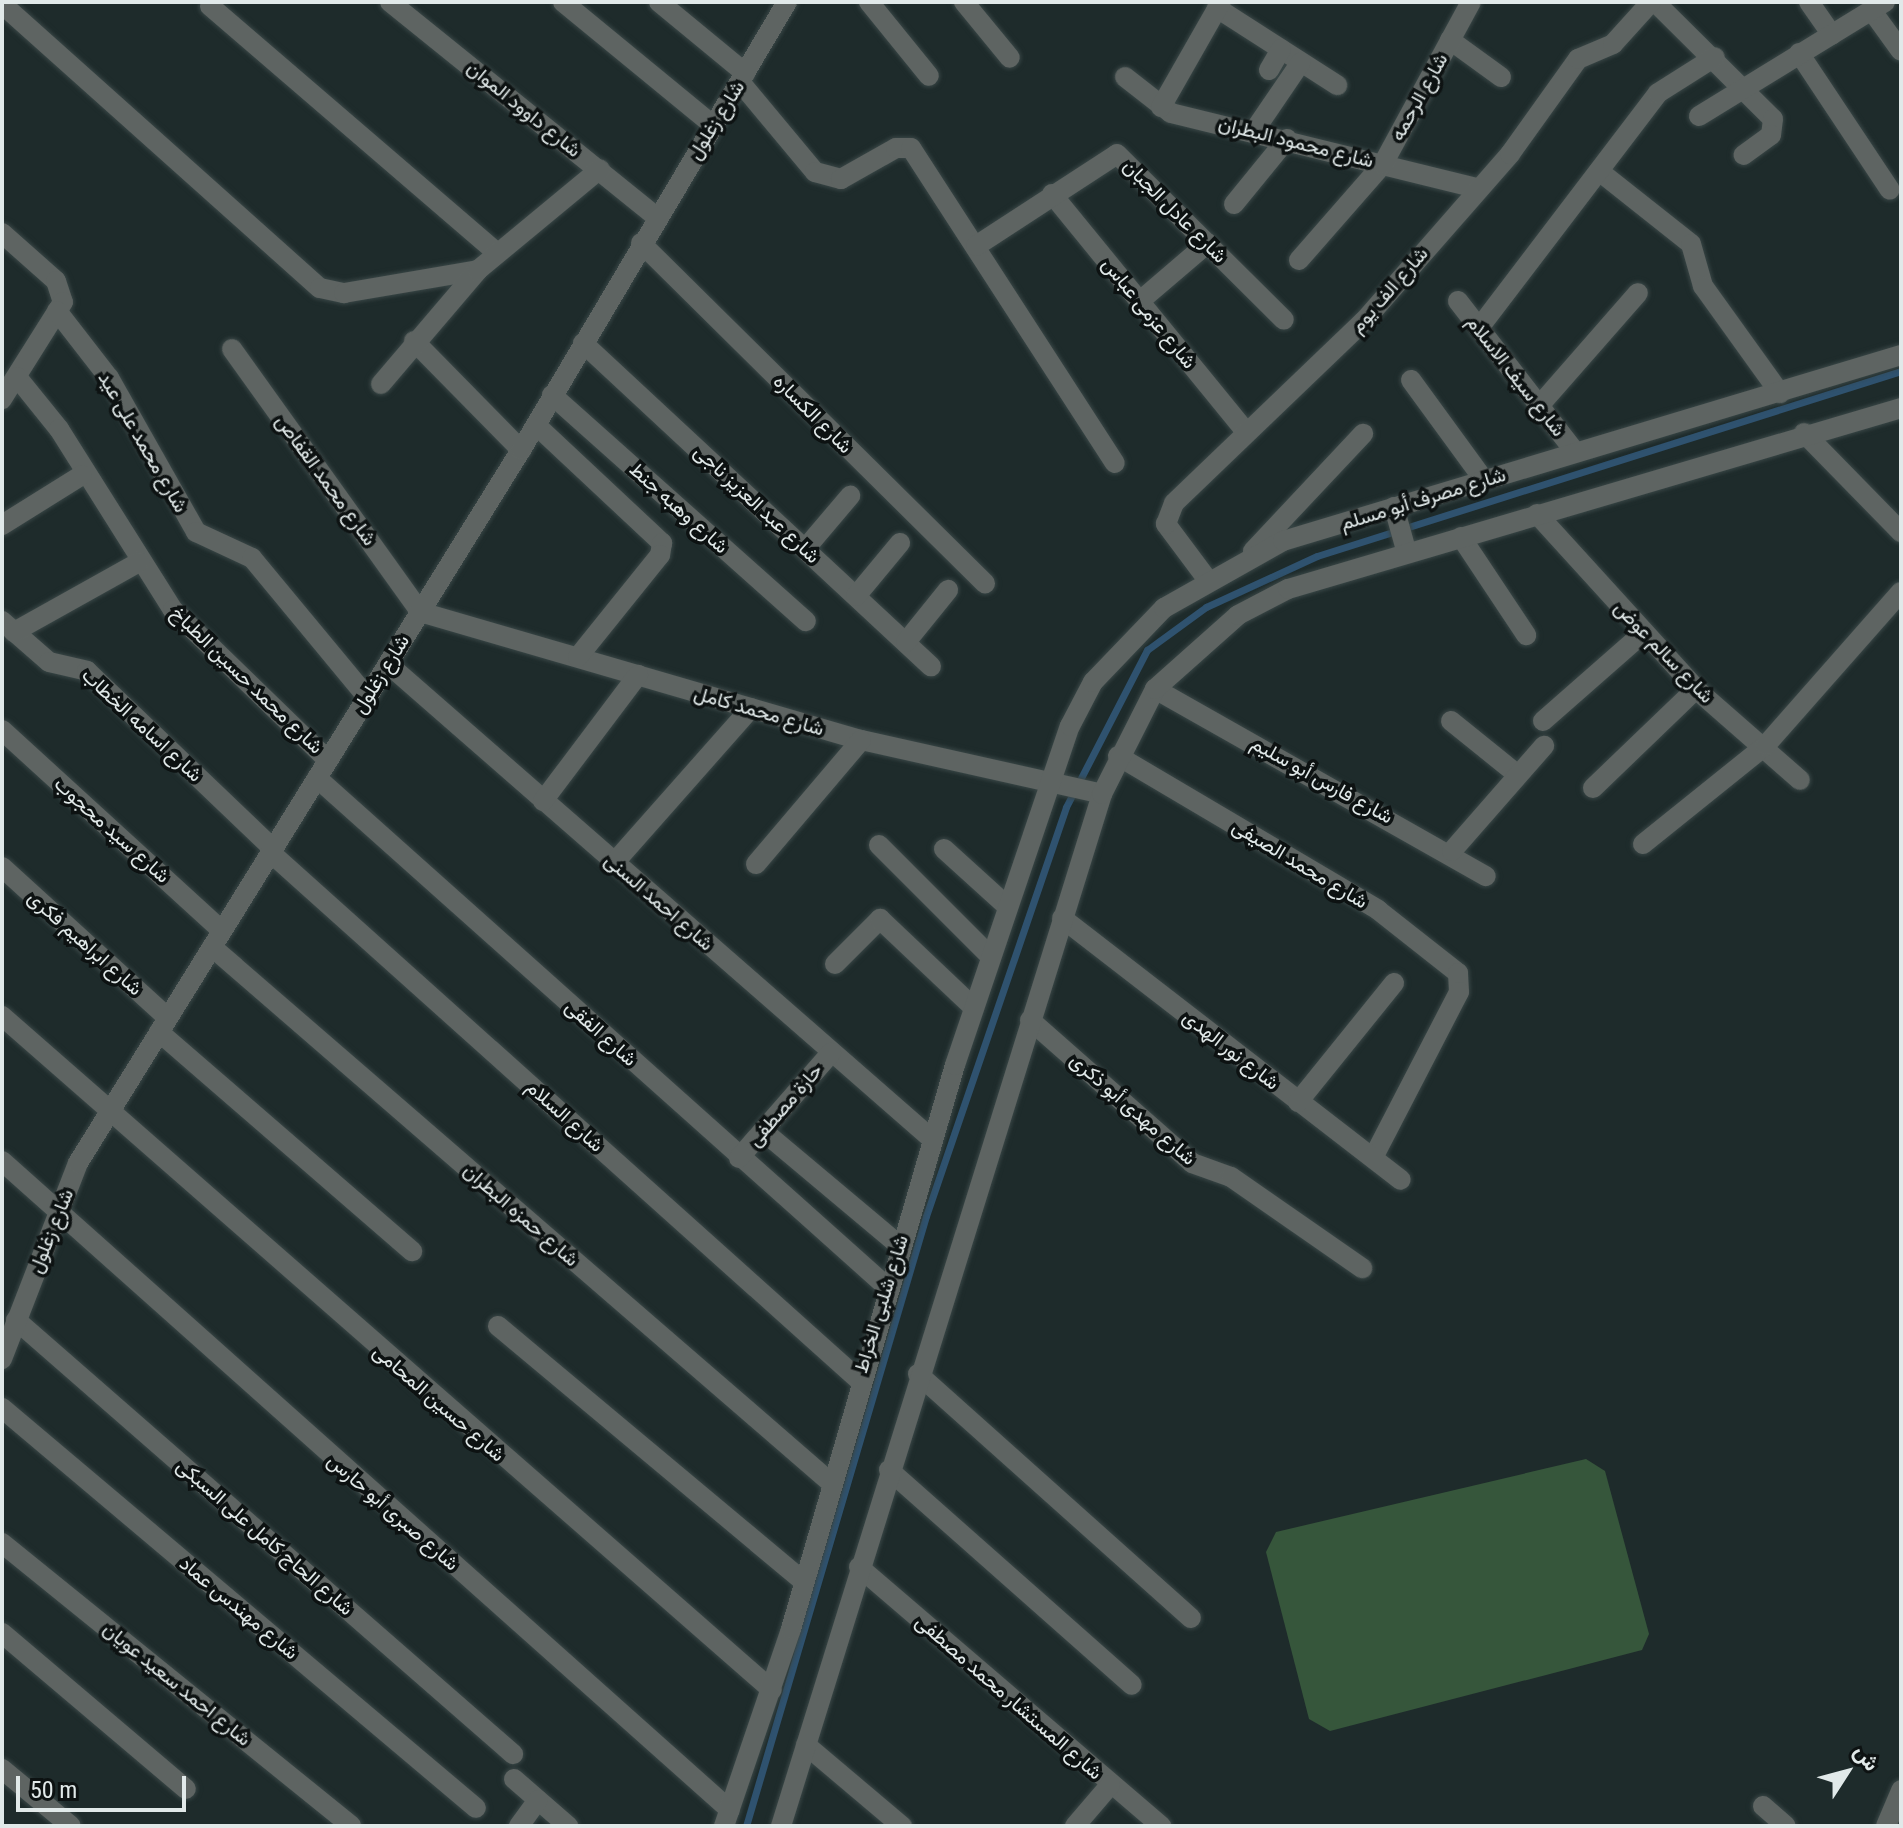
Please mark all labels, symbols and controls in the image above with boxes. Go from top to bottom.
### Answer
street label: شارع الرحمه [1385,49,1453,145]
street label: شارع داوود الموان [462,56,586,162]
street label: شارع زغلول [682,76,750,164]
street label: شارع محمود البطران [1216,111,1376,173]
street label: شارع عادل الجبان [1118,154,1232,268]
street label: شارع الف يوم [1345,242,1433,338]
street label: شارع عزمى عباس [1097,253,1201,373]
street label: شارع سيف الاسلام [1461,311,1571,441]
street label: شارع محمد على عيد [93,367,193,517]
street label: شارع الكساره [768,369,858,459]
street label: شارع محمد القفاص [270,410,382,550]
street label: شارع عبد العزيز ناجى [689,439,825,569]
street label: شارع وهبه جنط [625,457,733,559]
street label: شارع مصرف أبو مسلم [1337,462,1509,536]
street label: شارع سالم عوض [1609,596,1719,708]
street label: شارع محمد حسين الطباخ [166,601,328,759]
street label: شارع زغلول [347,630,415,718]
street label: شارع اسامه الخطاب [77,663,207,787]
street label: شارع محمد كامل [691,681,827,741]
street label: شارع فارس أبو سليم [1247,731,1397,829]
street label: شارع سيد محجوب [49,772,175,888]
street label: شارع محمد الصيفى [1228,814,1372,914]
street label: شارع احمد السنى [600,848,718,956]
street label: شارع ابراهيم فكرى [23,885,147,1001]
street label: شارع الفقى [560,995,642,1071]
street label: شارع نور الهدى [1178,1005,1284,1095]
street label: شارع مهدى أبو ذكرى [1065,1048,1201,1170]
street label: حارة مصطفى [742,1059,828,1151]
street label: شارع السلام [521,1075,609,1157]
street label: شارع حمزه البطران [458,1158,584,1272]
street label: شارع زغلول [23,1185,79,1277]
street label: شارع شلبى الخراط [849,1232,913,1376]
street label: شارع حسين المحامى [368,1339,510,1467]
street label: شارع صبرى أبو حارس [322,1448,464,1576]
street label: شارع الحاج كامل على السبكى [172,1454,358,1620]
street label: شارع مهندس عماد [175,1551,303,1665]
street label: شارع المستشار محمد مصطفى [911,1609,1107,1785]
street label: شارع احمد سعيد عويان [98,1617,256,1751]
north arrow [1807,1732,1887,1812]
text: ش [1849,1740,1885,1776]
scale bar [20,1760,190,1810]
text: 50 m [30,1776,77,1804]

